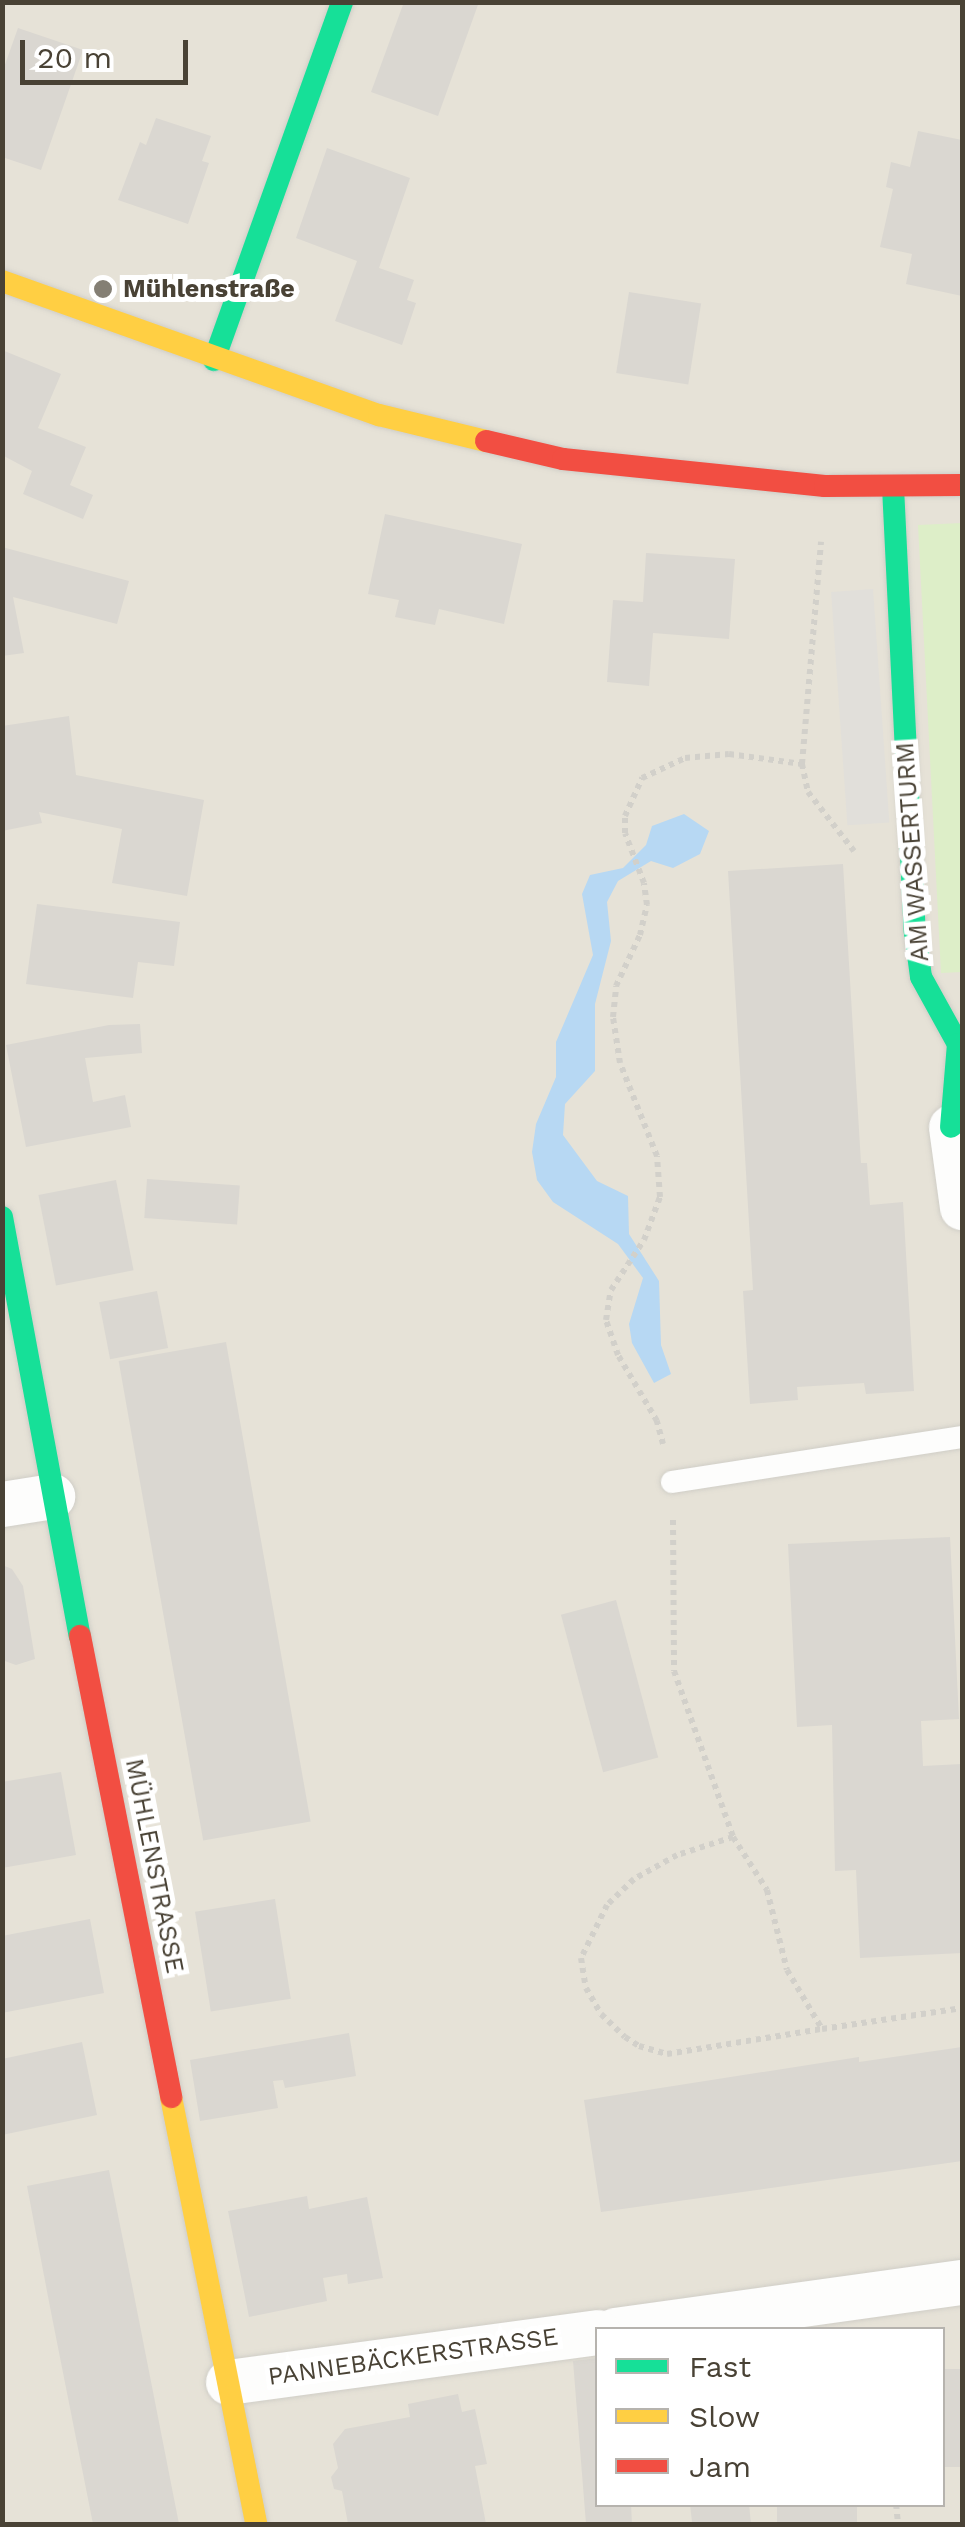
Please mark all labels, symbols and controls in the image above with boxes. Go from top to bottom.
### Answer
scale bar [25,20,192,82]
text: 20 m [37,40,112,75]
place label: Mühlenstraße [123,274,295,304]
marker: Mühlenstraße [92,278,114,300]
street label: AM WASSERTURM [890,741,936,963]
street label: MÜHLENSTRASSE [118,1756,190,1976]
street label: PANNEBÄCKERSTRASSE [266,2322,560,2392]
legend [595,2327,945,2507]
text: Fast [689,2349,751,2384]
text: Slow [689,2399,760,2434]
text: Jam [689,2449,751,2484]

